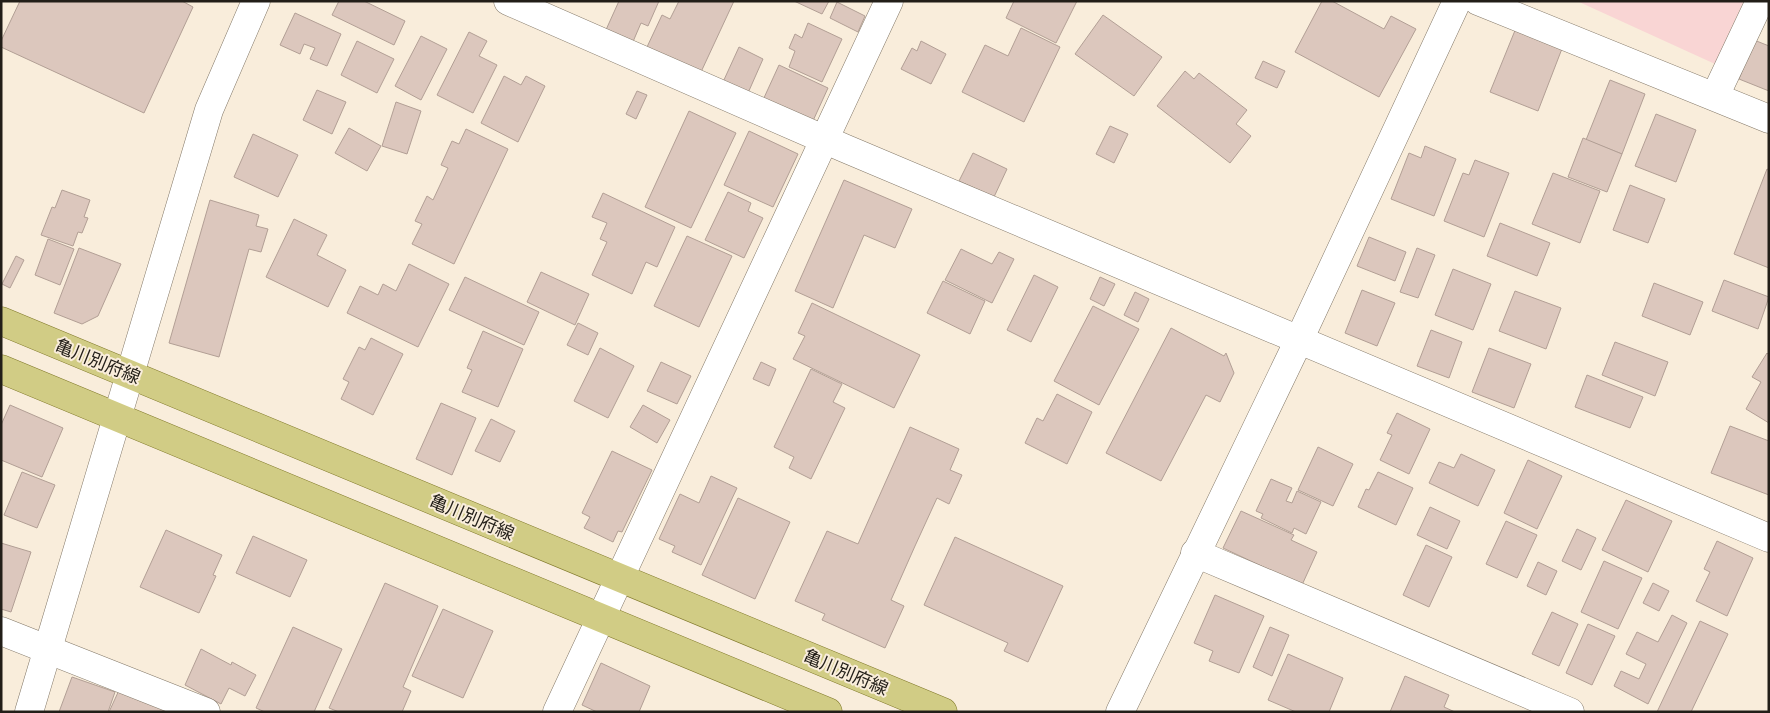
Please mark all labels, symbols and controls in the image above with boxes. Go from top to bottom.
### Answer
street label: 亀川別府線 [52,334,144,388]
street label: 亀川別府線 [426,490,518,544]
street label: 亀川別府線 [800,645,892,699]

